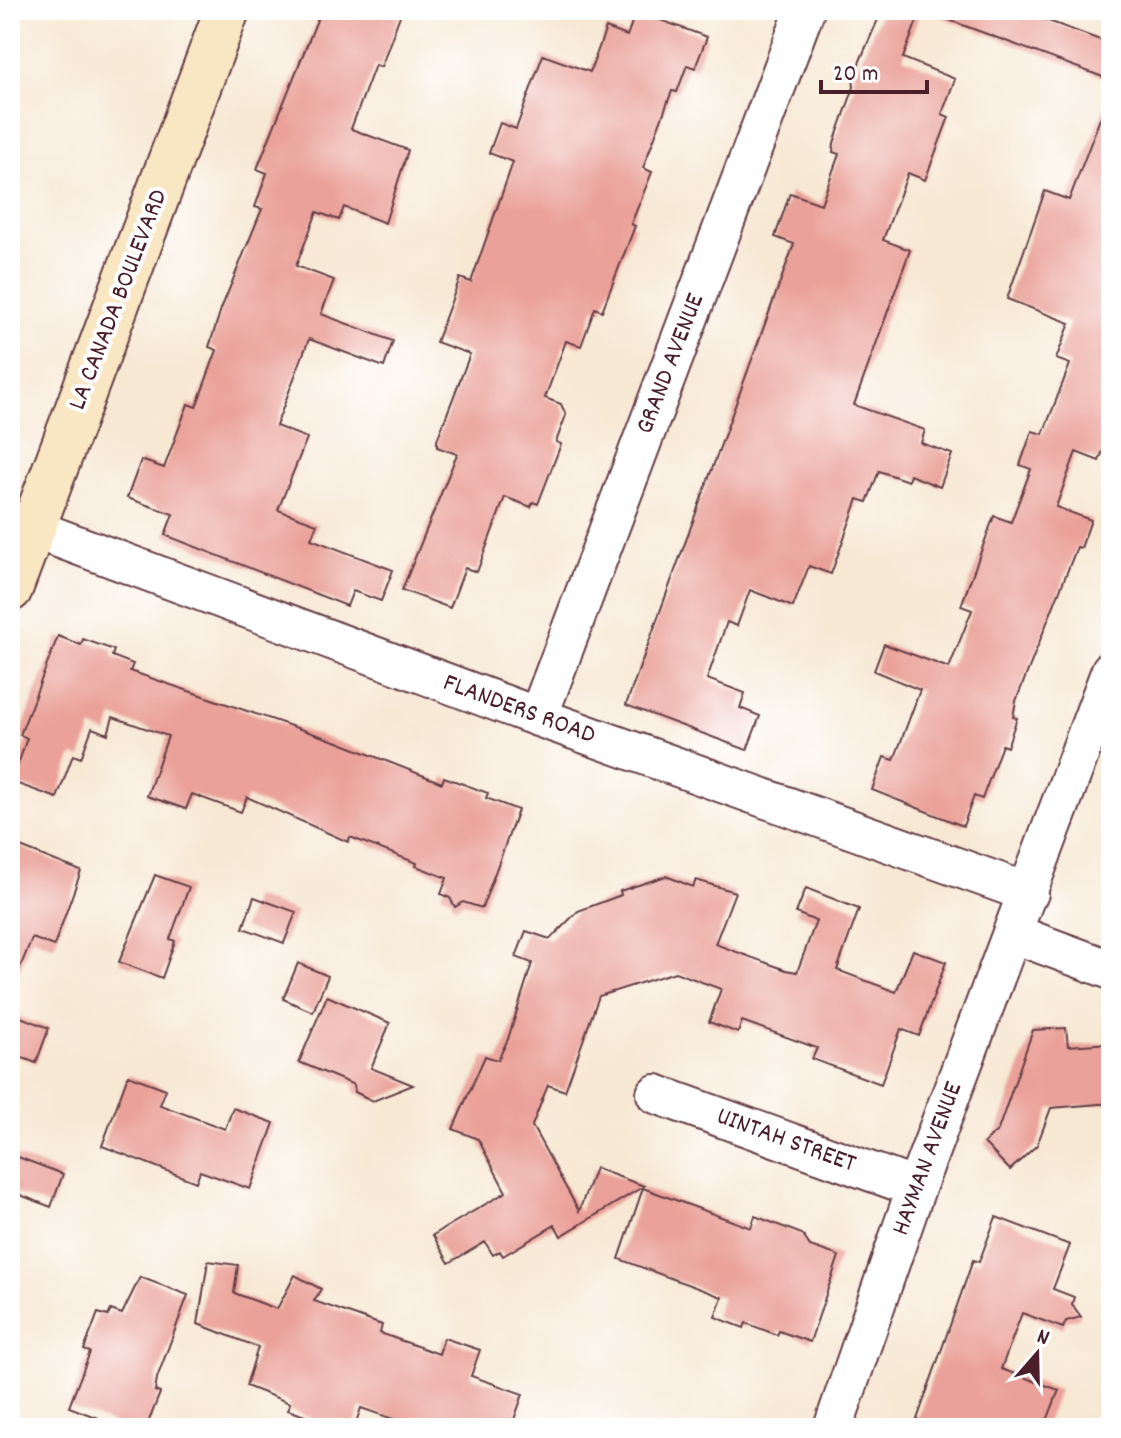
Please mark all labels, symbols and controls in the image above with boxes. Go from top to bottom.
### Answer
scale bar [821,44,927,94]
text: 20 m [833,58,879,92]
street label: LA CANADA BOULEVARD [60,184,178,416]
street label: GRAND AVENUE [627,288,715,440]
street label: FLANDERS ROAD [438,665,600,755]
street label: HAYMAN AVENUE [883,1077,973,1241]
street label: UINTAH STREET [711,1099,861,1184]
north arrow [997,1314,1077,1394]
text: N [1032,1322,1053,1355]

